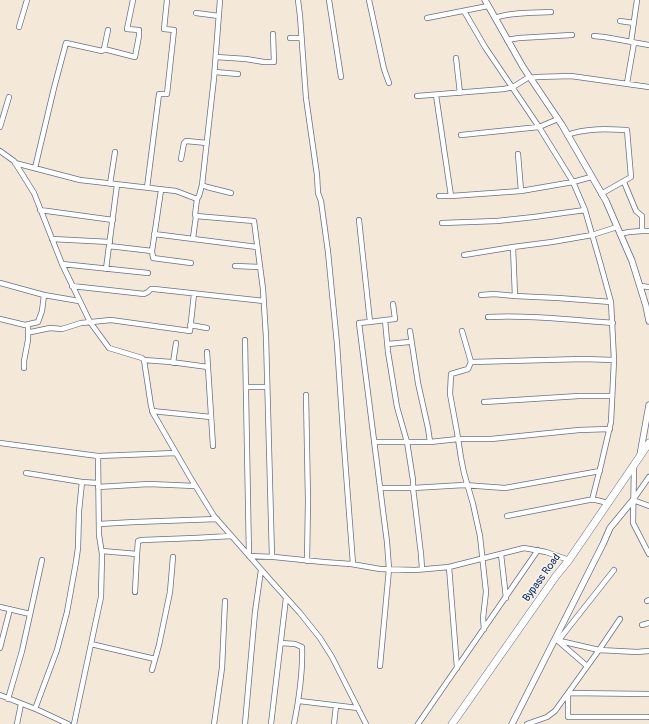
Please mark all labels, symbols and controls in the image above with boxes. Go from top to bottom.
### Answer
street label: Bypass Road [520,551,564,605]

